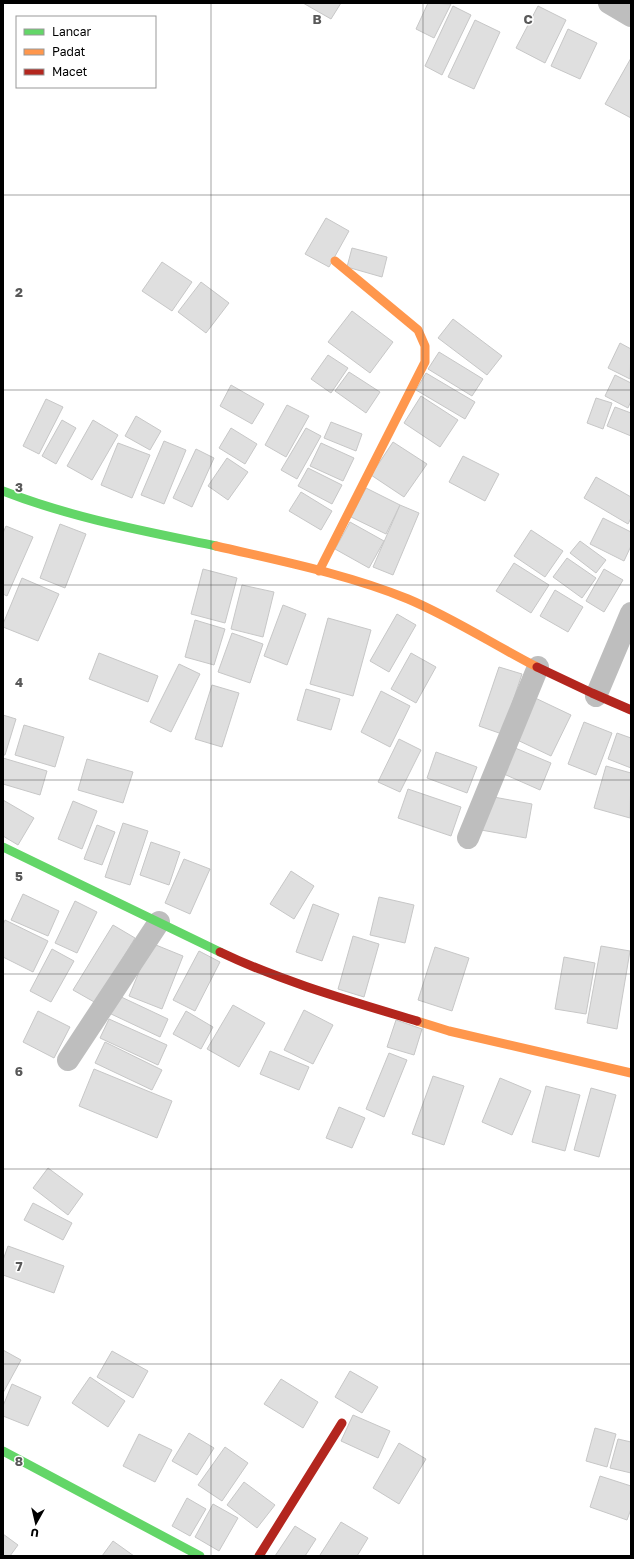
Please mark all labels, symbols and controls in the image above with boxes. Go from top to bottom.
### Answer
text: B [312,11,322,27]
text: C [523,11,533,27]
legend [16,16,156,88]
text: Lancar [52,24,91,39]
text: Padat [52,44,86,59]
text: Macet [52,64,88,79]
text: 2 [15,284,23,300]
text: 3 [15,479,23,495]
text: 4 [15,674,23,690]
text: 5 [15,868,23,884]
text: 6 [15,1063,23,1079]
text: 7 [15,1258,23,1274]
text: 8 [15,1453,23,1469]
north arrow [16,1503,56,1543]
text: U [30,1526,39,1540]

